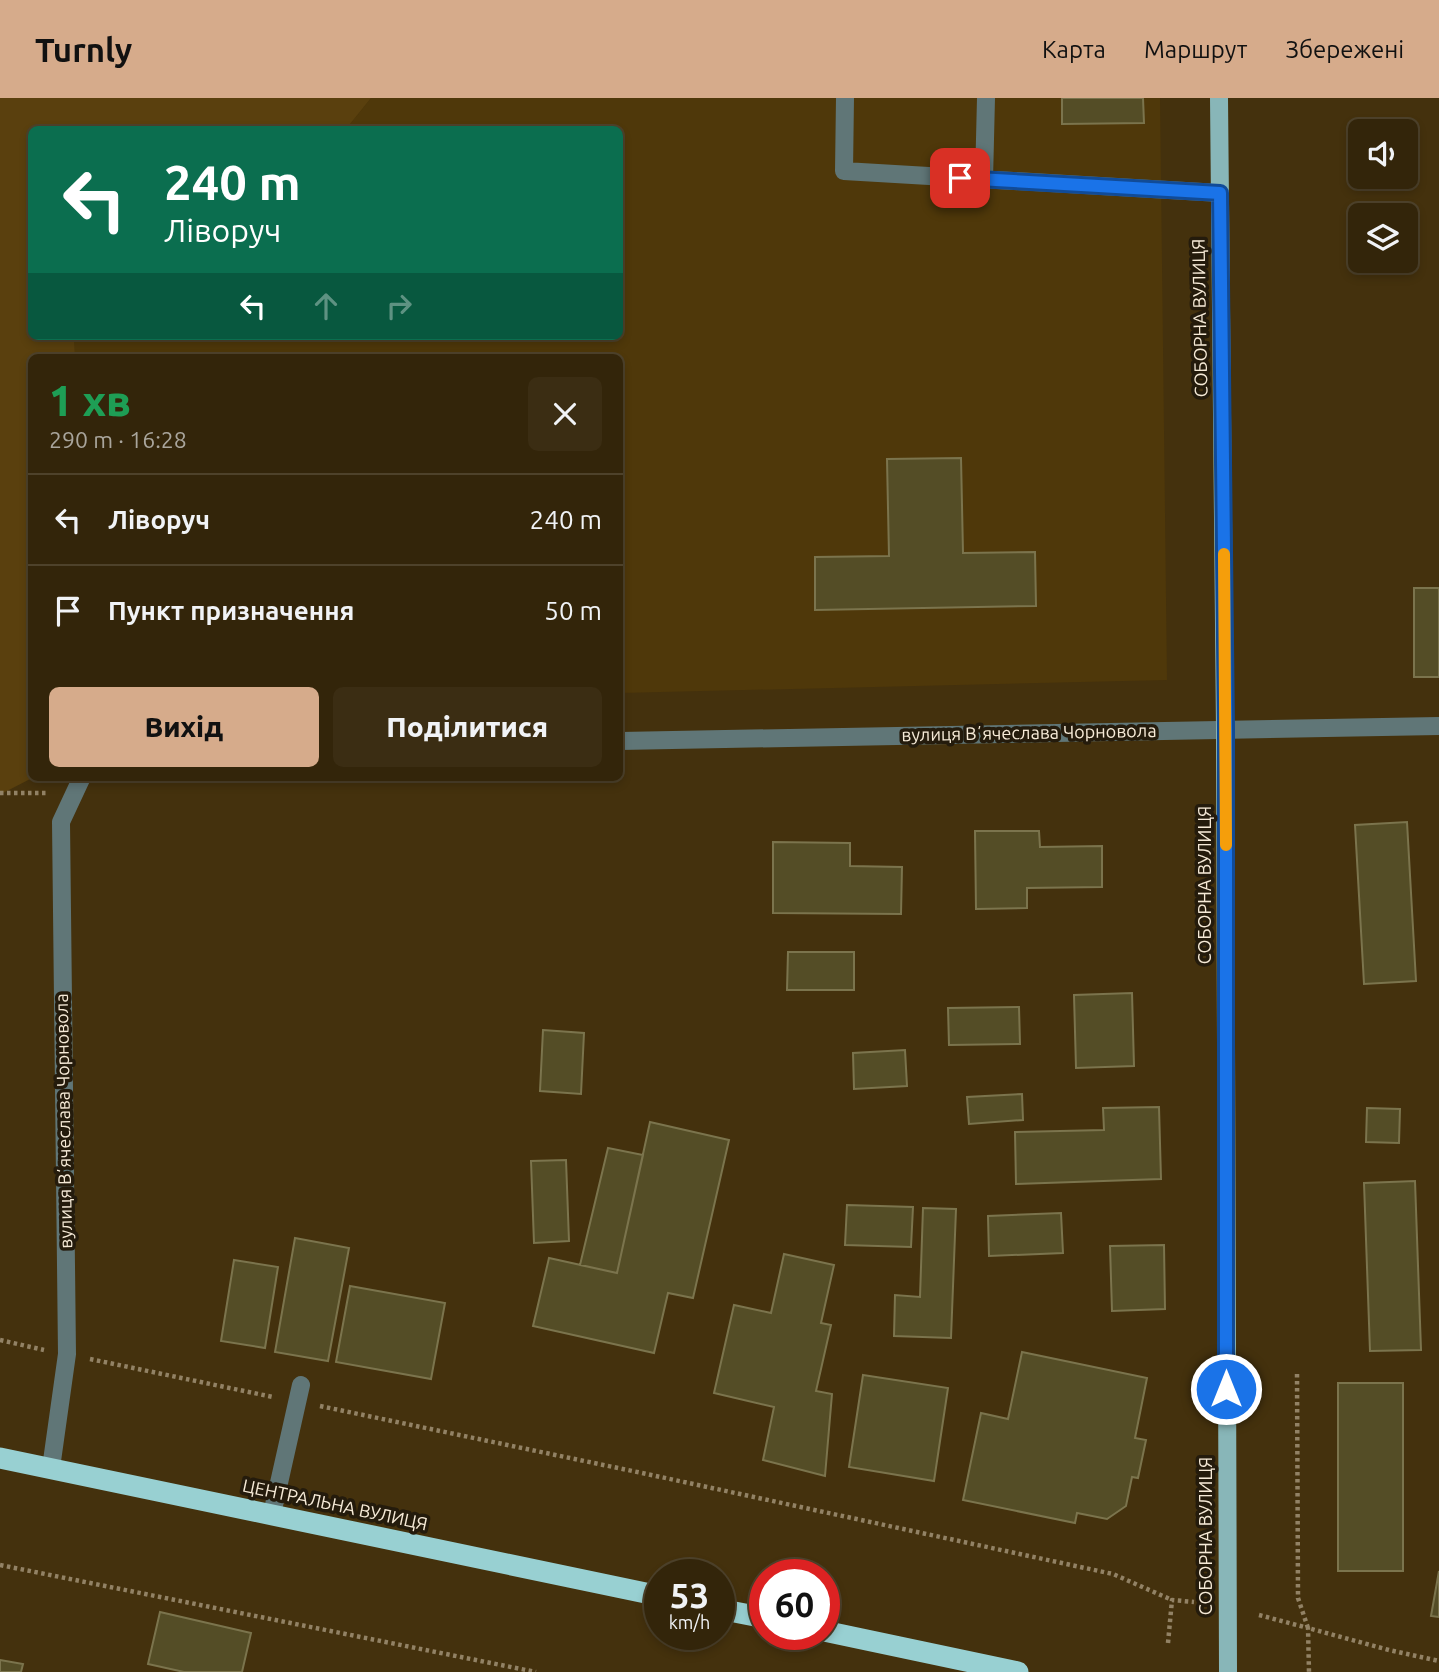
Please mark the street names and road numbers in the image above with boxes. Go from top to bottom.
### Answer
street label: СОБОРНА ВУЛИЦЯ [1188,239,1210,398]
street label: вулиця Вʼячеслава Чорновола [901,720,1157,744]
street label: СОБОРНА ВУЛИЦЯ [1194,806,1214,964]
street label: вулиця Вʼячеслава Чорновола [51,993,75,1249]
street label: СОБОРНА ВУЛИЦЯ [1195,1457,1215,1615]
street label: ЦЕНТРАЛЬНА ВУЛИЦЯ [241,1475,430,1533]

